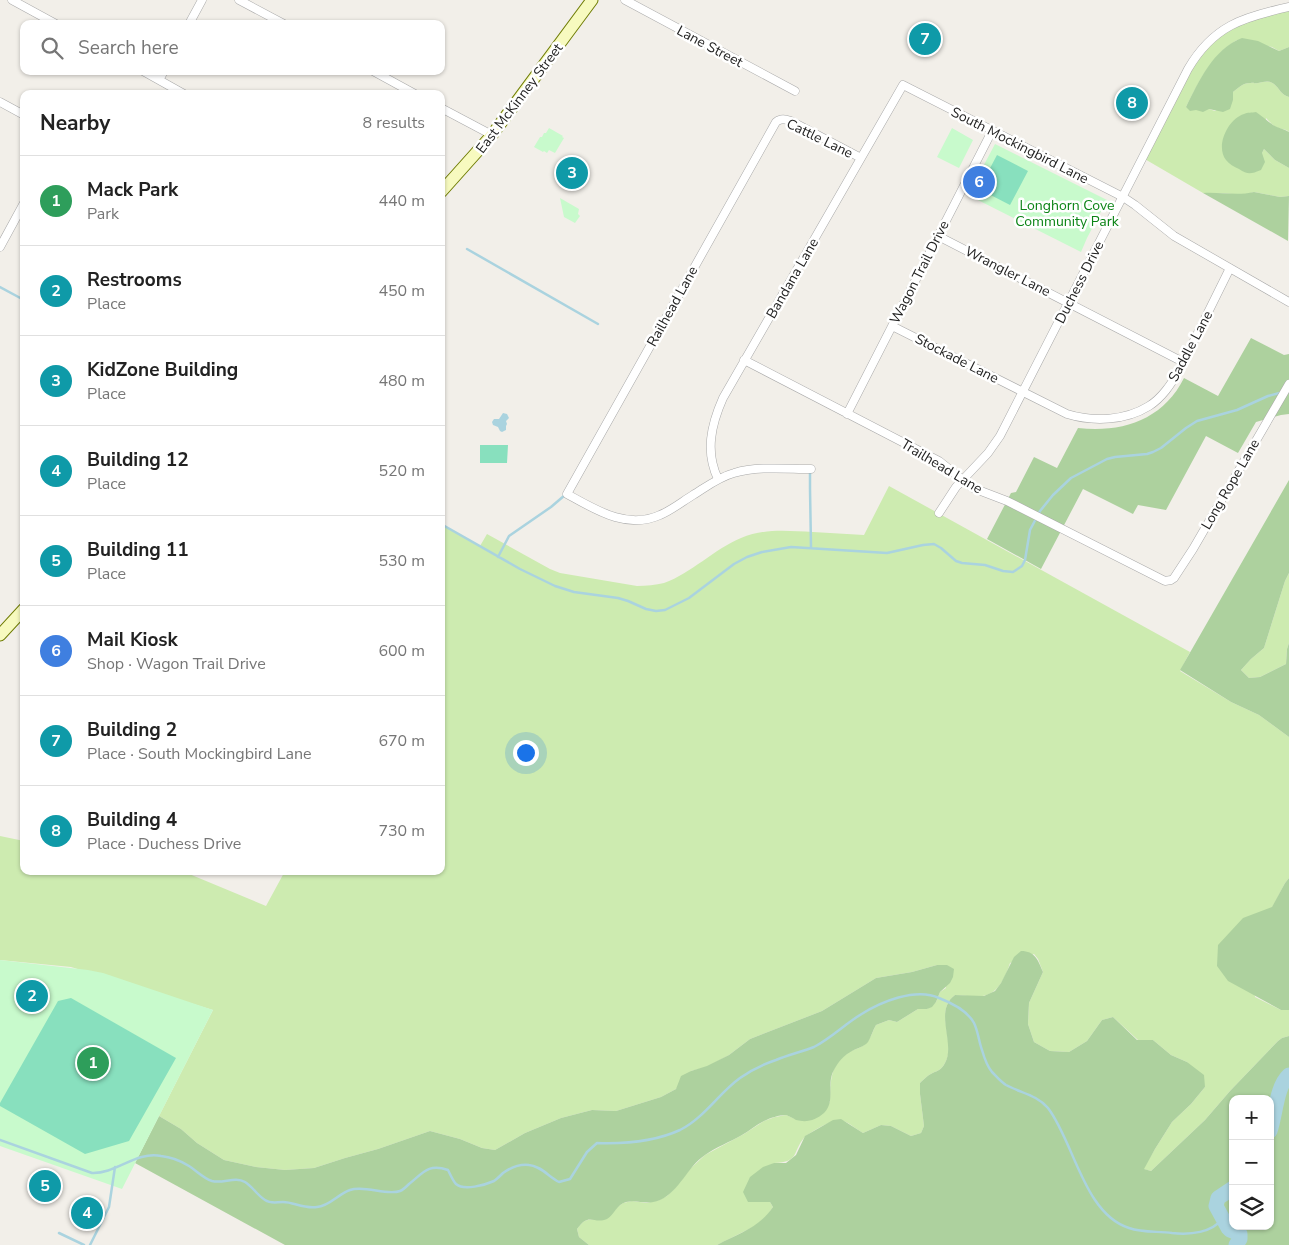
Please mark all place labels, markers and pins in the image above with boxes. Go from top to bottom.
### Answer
pin: 7 [909,20,941,58]
pin: 8 [1116,84,1148,122]
pin: 3 [556,154,588,192]
pin: 6 [963,163,995,201]
pin: 2 [16,977,48,1015]
pin: 1 [77,1044,109,1082]
pin: 5 [29,1167,61,1205]
pin: 4 [71,1194,103,1232]

